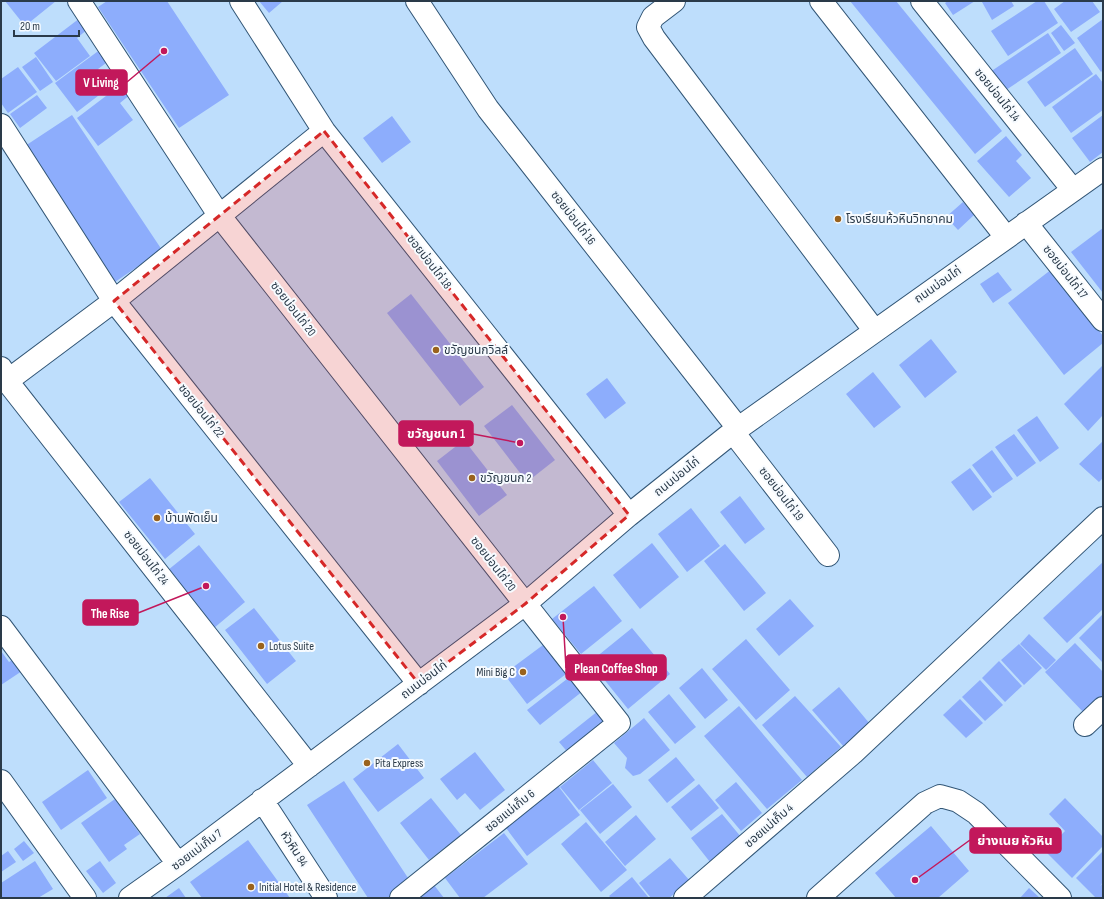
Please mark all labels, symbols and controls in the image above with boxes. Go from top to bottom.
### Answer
scale bar [14,12,79,38]
text: 20 m [20,19,40,34]
street label: ซอยบ่อนไก่ 14 [971,65,1023,125]
callout: V Living [76,70,127,95]
text: V Living [83,75,119,91]
street label: ซอยบ่อนไก่ 16 [547,188,599,248]
place label: โรงเรียนห้วหินวิทยาคม [846,212,953,227]
marker: โรงเรียนห้วหินวิทยาคม [833,214,843,224]
street label: ซอยบ่อนไก่ 18 [403,232,455,292]
street label: ซอยบ่อนไก่ 17 [1039,242,1091,302]
street label: ถนนบ่อนไก่ [911,263,965,307]
street label: ซอยบ่อนไก่ 20 [267,279,319,339]
place label: ขวัญชนกวิลล์ [444,343,508,358]
marker: ขวัญชนกวิลล์ [431,345,441,355]
street label: ซอยบ่อนไก่ 22 [175,381,227,441]
callout: ขวัญชนก 1 [399,421,473,446]
text: ขวัญชนก 1 [407,426,465,442]
street label: ถนนบ่อนไก่ [651,454,703,500]
street label: ซอยบ่อนไก่ 19 [755,464,807,524]
place label: ขวัญชนก 2 [480,471,531,486]
marker: ขวัญชนก 2 [467,473,477,483]
place label: บ้านพัดเย็น [165,511,218,526]
marker: บ้านพัดเย็น [152,513,162,523]
street label: ซอยบ่อนไก่ 24 [120,528,172,588]
street label: ซอยบ่อนไก่ 20 [467,534,519,594]
callout: The Rise [83,600,138,625]
text: The Rise [91,606,130,622]
place label: Lotus Suite [269,639,314,654]
marker: Lotus Suite [256,641,266,651]
callout: Plean Coffee Shop [566,655,666,680]
street label: ถนนบ่อนไก่ [398,658,450,702]
text: Plean Coffee Shop [574,661,658,677]
place label: Mini Big C [476,665,515,680]
marker: Mini Big C [518,667,528,677]
place label: Pita Express [375,756,423,771]
marker: Pita Express [362,758,372,768]
street label: ซอยแม่เก็บ 6 [482,786,538,836]
street label: ซอยแม่เก็บ 4 [742,801,796,851]
street label: ซอยแม่เก็บ 7 [169,826,225,874]
street label: หัวหิน 94 [277,828,311,870]
callout: ย่างเนย หัวหิน [970,828,1061,853]
text: ย่างเนย หัวหิน [977,833,1053,849]
place label: Initial Hotel & Residence [259,880,356,895]
marker: Initial Hotel & Residence [246,882,256,892]

